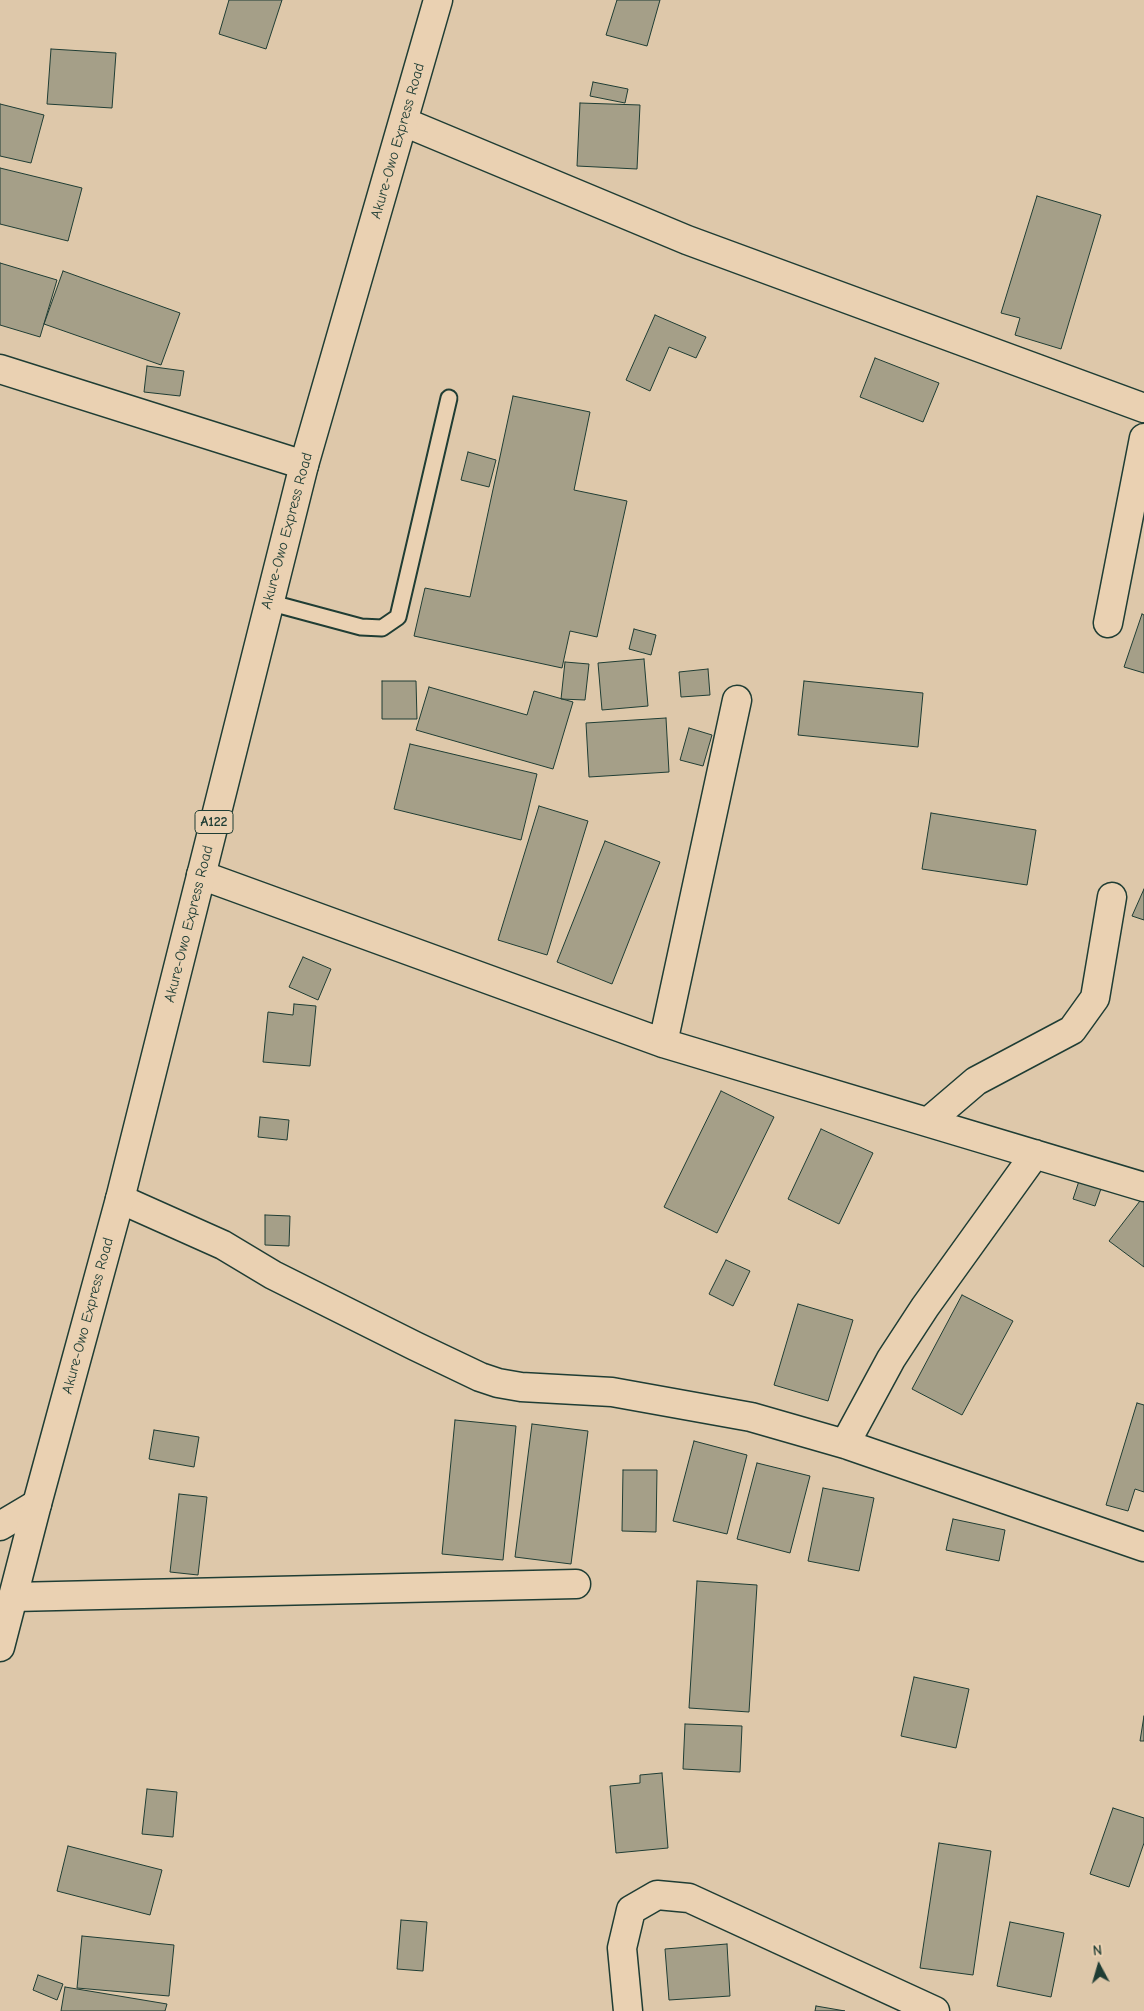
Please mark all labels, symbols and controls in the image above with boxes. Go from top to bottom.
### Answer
street label: Akure-Owo Express Road [367,61,429,221]
street label: Akure-Owo Express Road [257,451,317,611]
road number: A122 [195,810,233,834]
street label: Akure-Owo Express Road [161,844,217,1004]
street label: Akure-Owo Express Road [58,1236,118,1396]
north arrow [1074,1941,1124,1991]
text: N [1092,1942,1103,1960]

